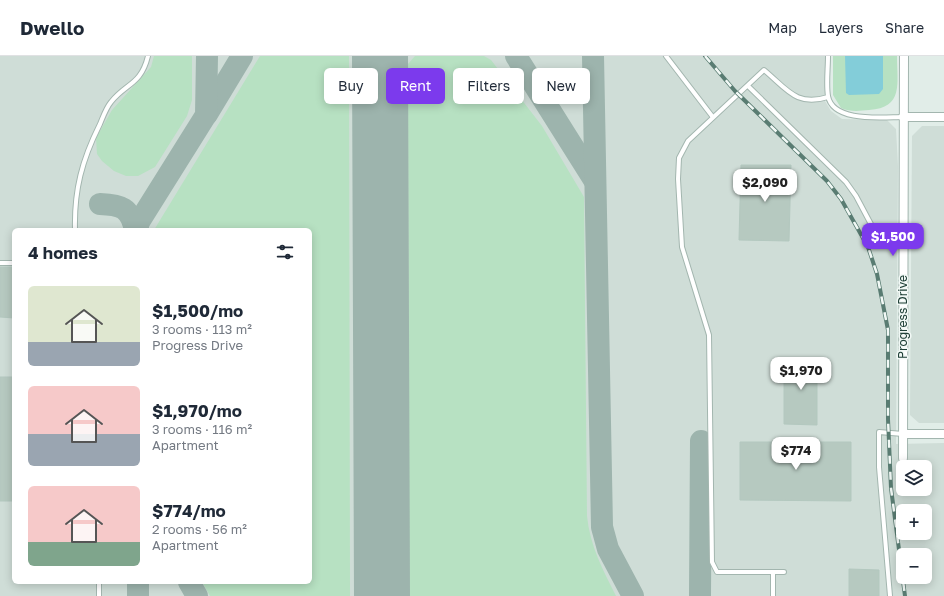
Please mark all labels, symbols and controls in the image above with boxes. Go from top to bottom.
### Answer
text: Dwello [20,16,85,39]
text: Map [768,19,797,36]
text: Layers [819,19,863,36]
text: Share [885,19,924,36]
chip: Buy [324,68,378,104]
chip: Rent [386,68,445,104]
chip: Filters [453,68,524,104]
chip: New [532,68,590,104]
pin: $2,090 [732,169,798,203]
text: $2,090 [742,174,788,190]
pin: $1,500 [860,223,926,257]
text: $1,500 [871,228,915,244]
icon: filters [274,241,296,263]
text: 4 homes [28,242,98,263]
street label: Progress Drive [895,275,910,359]
text: $1,500/mo [152,300,243,321]
icon: home [60,302,108,350]
text: 3 rooms · 113 m² [152,321,252,337]
text: Progress Drive [152,337,243,353]
pin: $1,970 [768,357,834,391]
text: $1,970 [779,362,823,378]
text: $1,970/mo [152,400,242,421]
icon: home [60,402,108,450]
text: 3 rooms · 116 m² [152,421,252,437]
text: Apartment [152,437,219,453]
pin: $774 [772,437,820,471]
text: $774 [780,442,812,458]
map controls [896,460,932,584]
button: layers [896,460,932,496]
text: $774/mo [152,500,226,521]
icon: home [60,502,108,550]
button: + [896,504,932,540]
text: 2 rooms · 56 m² [152,521,247,537]
text: Apartment [152,537,219,553]
button: − [896,548,932,584]

